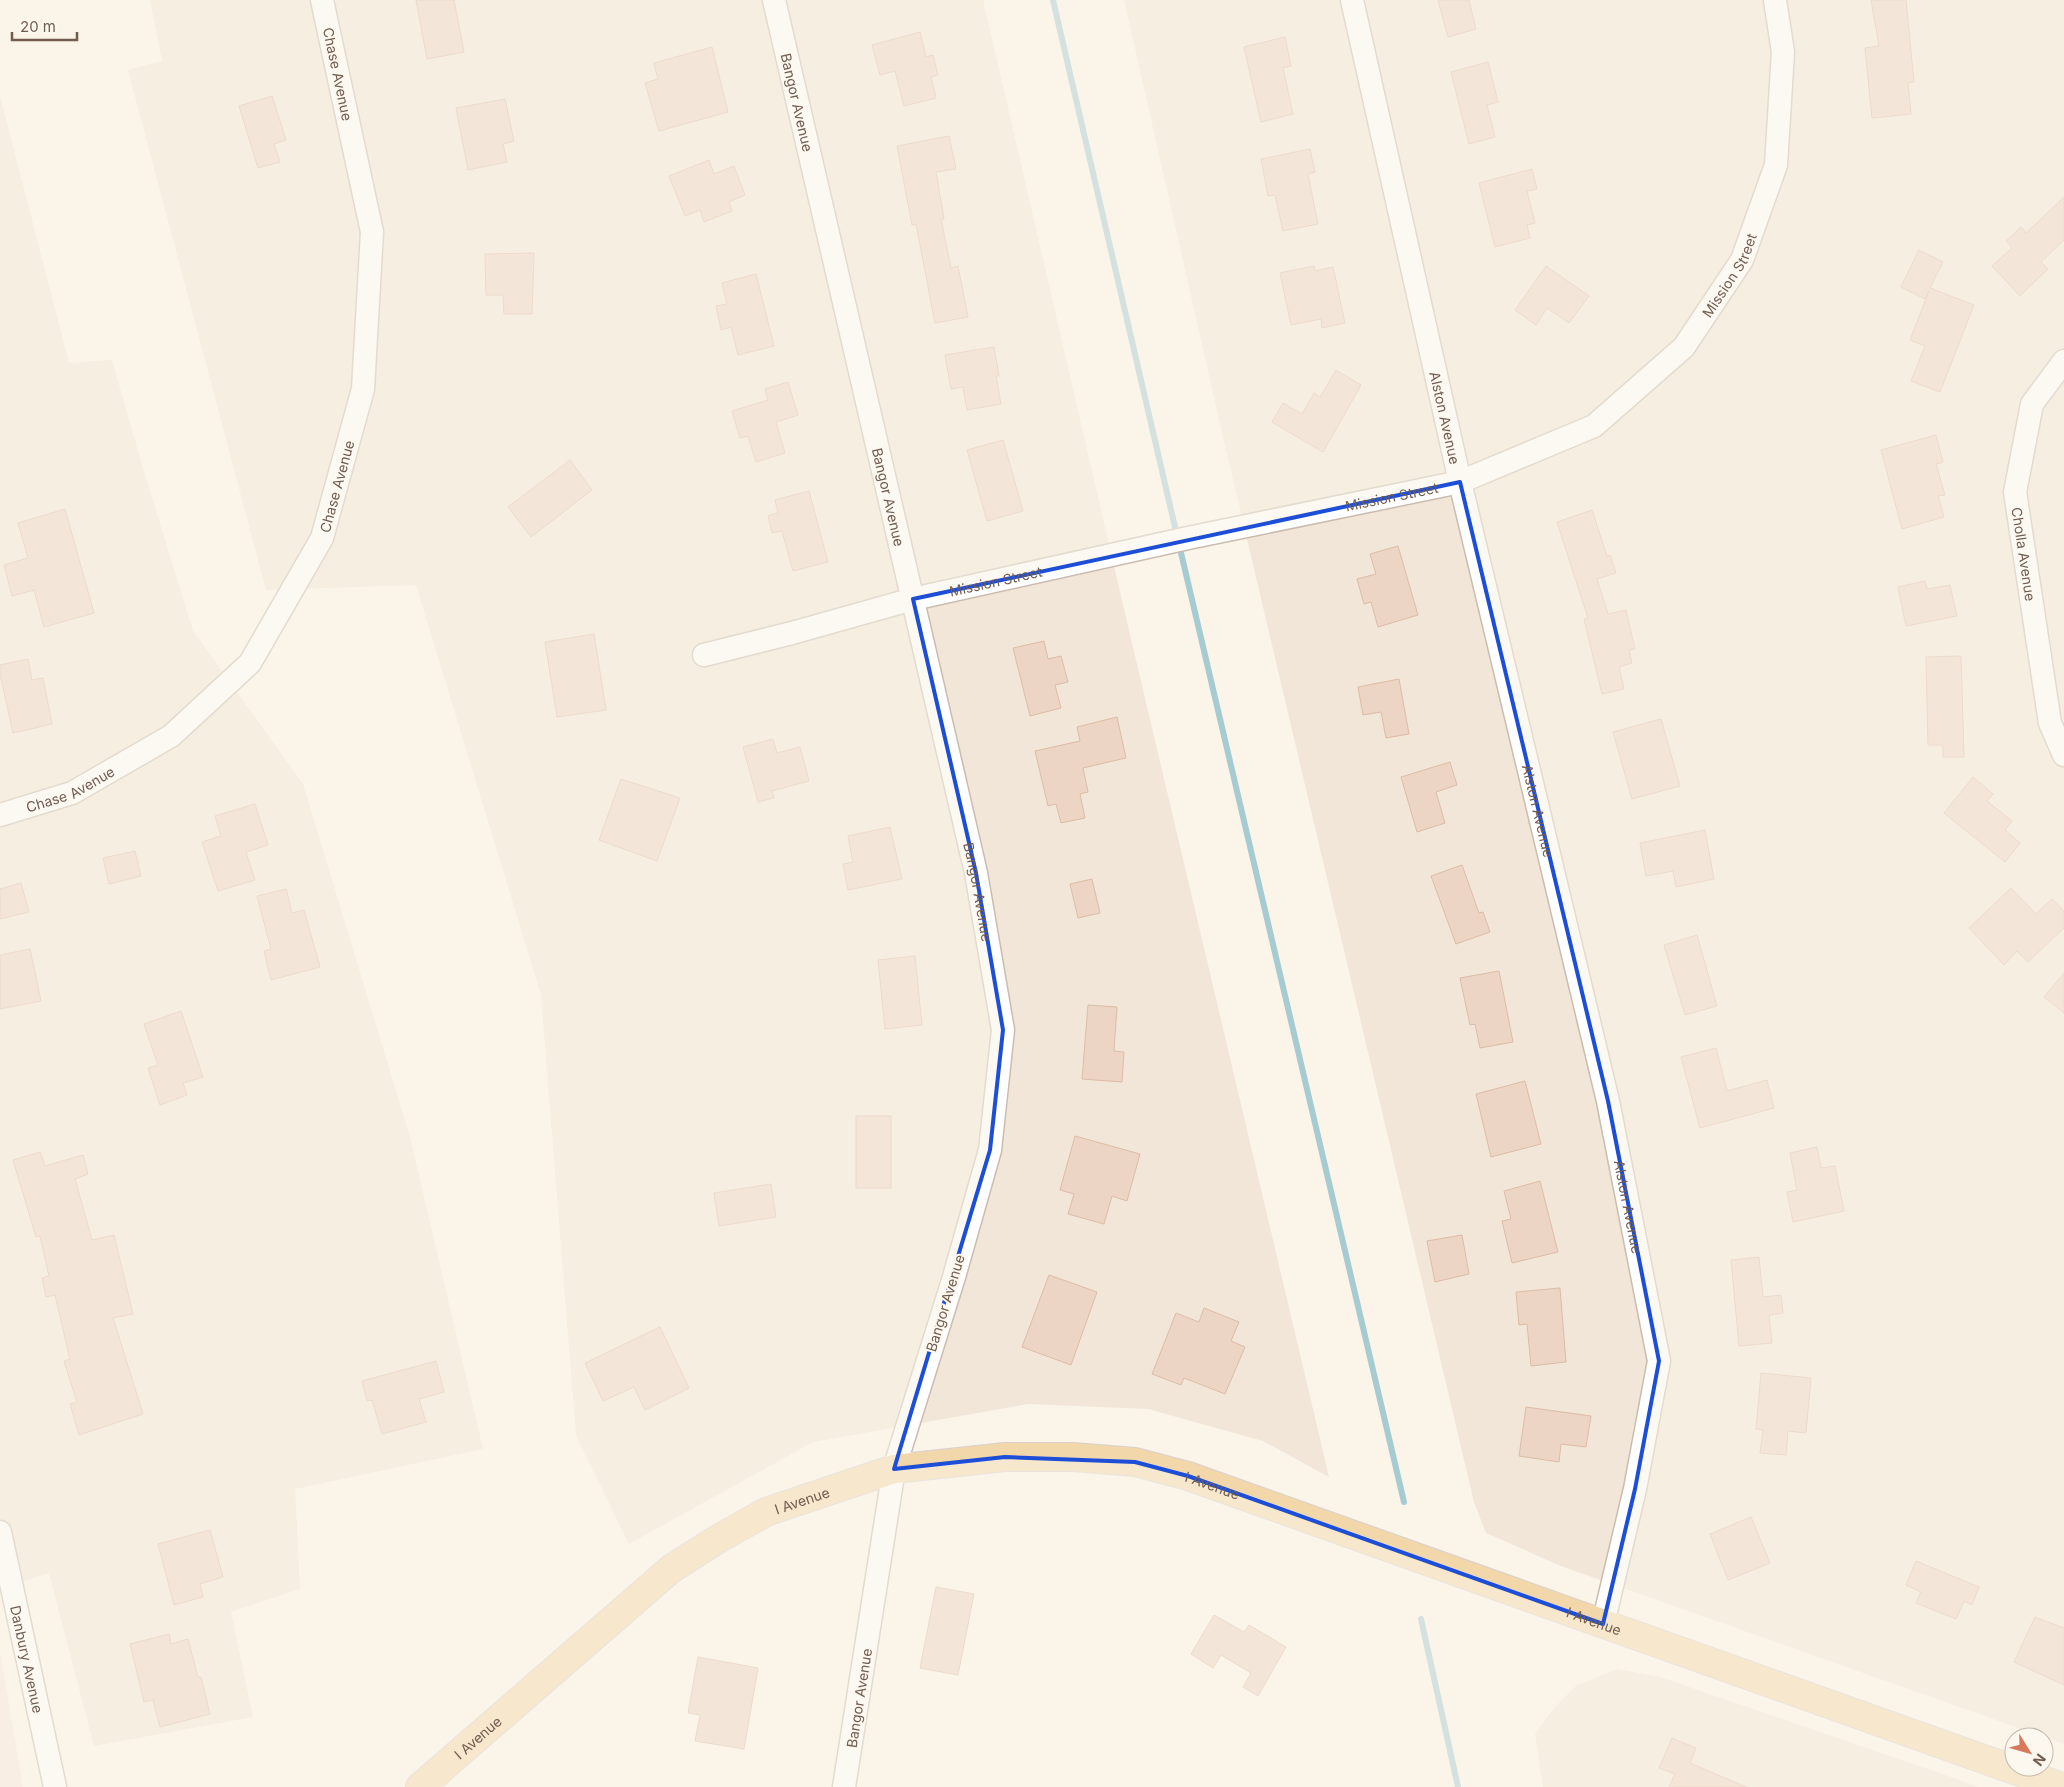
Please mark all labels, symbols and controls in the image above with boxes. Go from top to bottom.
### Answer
scale bar [12,10,78,42]
text: 20 m [20,17,56,36]
street label: Chase Avenue [320,26,356,122]
street label: Bangor Avenue [778,51,817,153]
street label: Mission Street [1698,231,1760,320]
street label: Alston Avenue [1427,370,1464,466]
street label: Chase Avenue [315,438,357,534]
street label: Bangor Avenue [869,446,909,548]
street label: Mission Street [1344,478,1440,514]
street label: Cholla Avenue [2009,506,2040,602]
street label: Mission Street [948,562,1044,599]
street label: Chase Avenue [24,762,117,815]
street label: Alston Avenue [1519,763,1558,859]
street label: Bangor Avenue [961,840,996,943]
street label: Alston Avenue [1611,1158,1646,1255]
street label: Bangor Avenue [922,1252,968,1354]
street label: I Avenue [1183,1467,1242,1502]
street label: I Avenue [772,1483,831,1517]
street label: I Avenue [1564,1603,1624,1638]
street label: Danbury Avenue [8,1604,47,1714]
street label: Bangor Avenue [843,1647,875,1749]
street label: I Avenue [450,1712,504,1762]
north arrow [2004,1727,2054,1777]
text: N [2030,1751,2050,1770]

